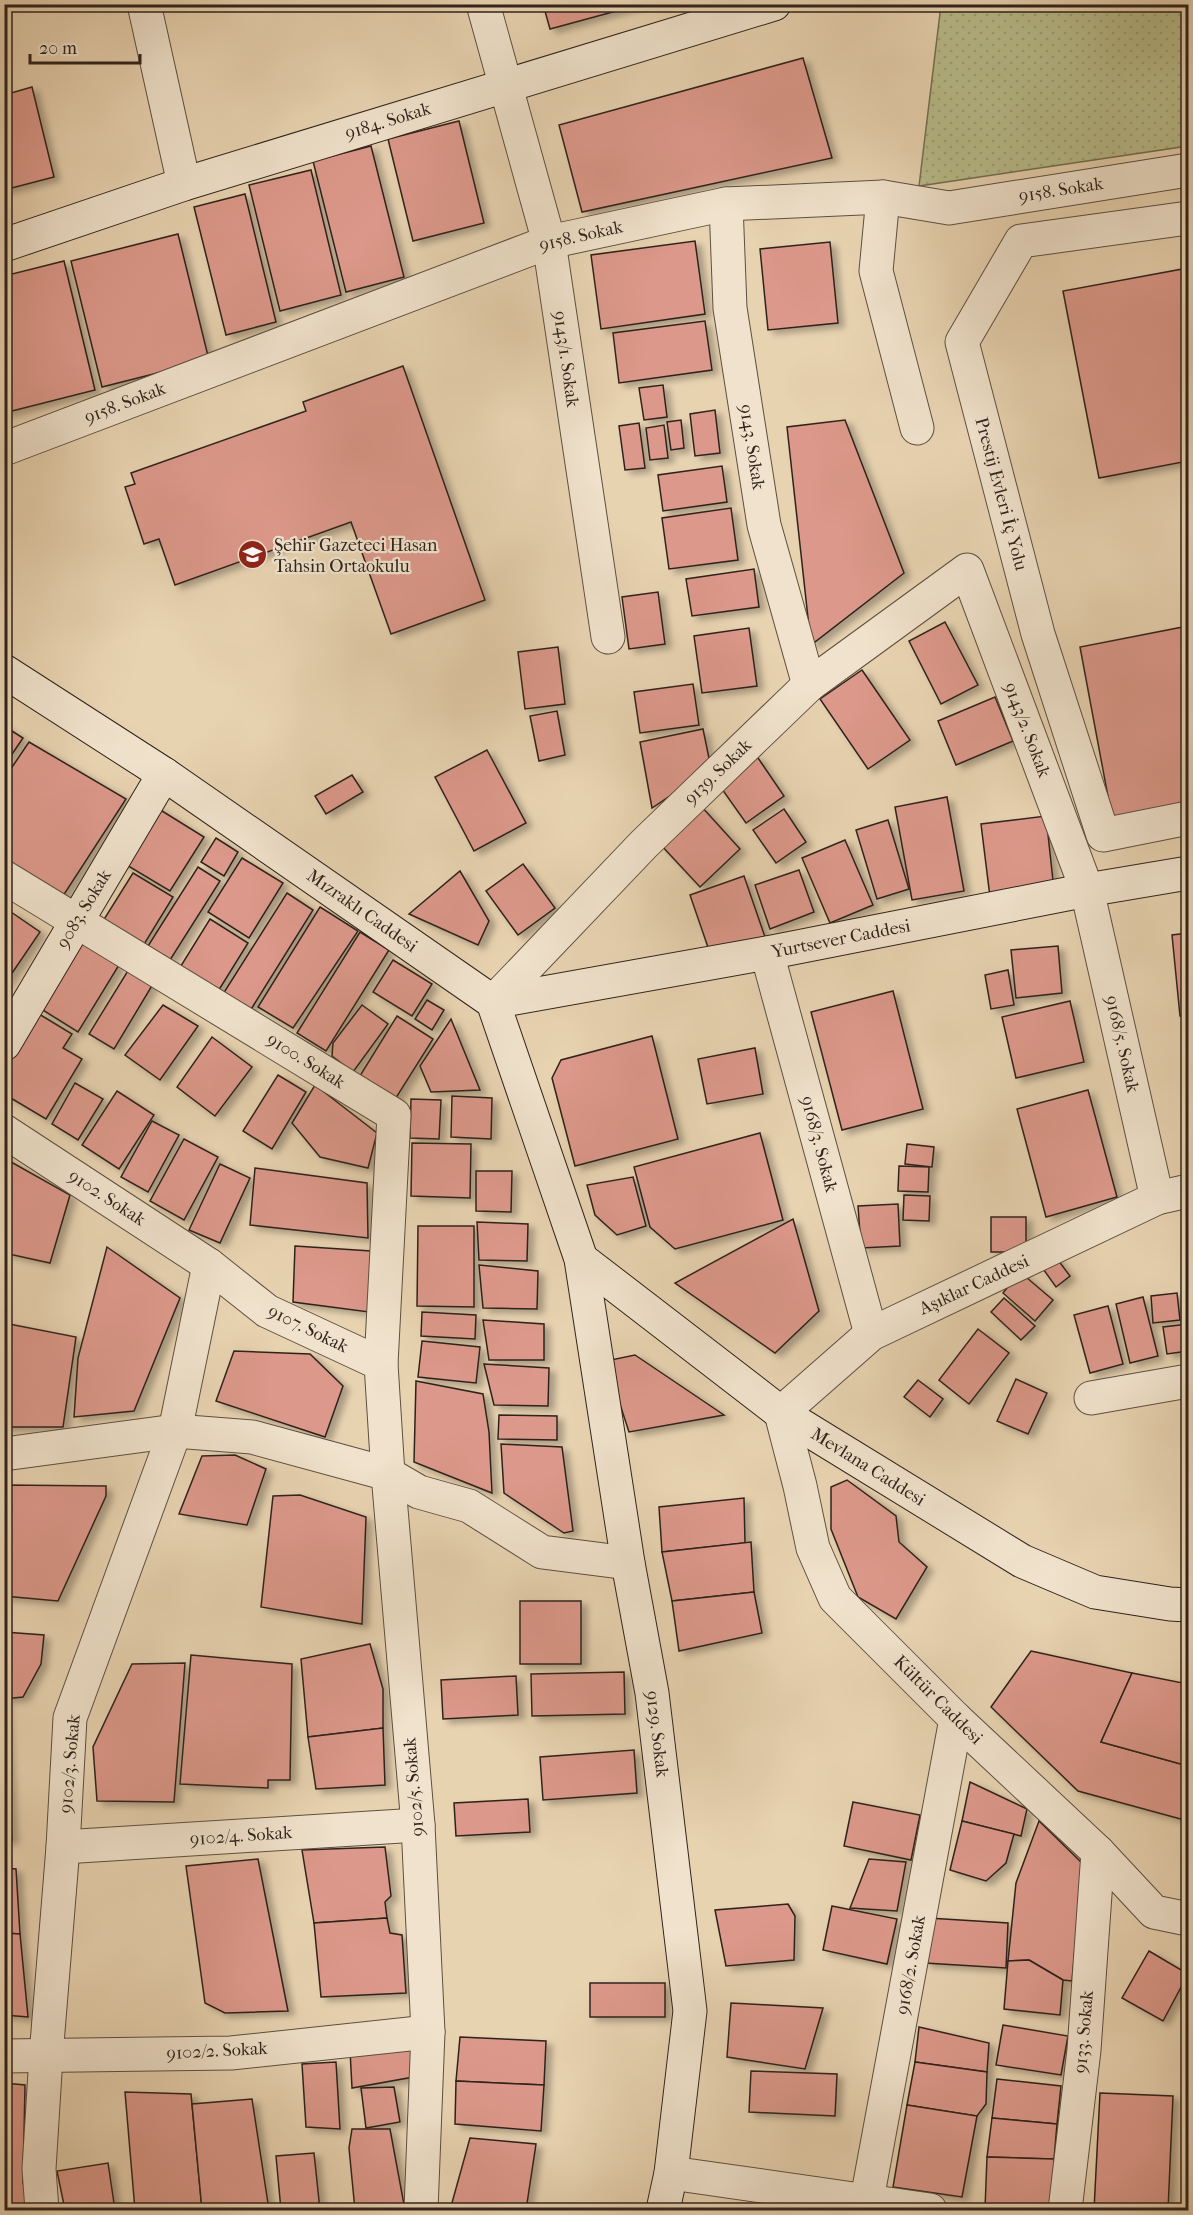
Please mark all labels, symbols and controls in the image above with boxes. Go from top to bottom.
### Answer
scale bar [30,27,140,65]
text: 20 m [39,38,77,59]
street label: 9184. Sokak [343,98,434,144]
street label: 9158. Sokak [1017,173,1105,207]
street label: 9158. Sokak [537,216,626,256]
street label: 9143/1. Sokak [549,309,583,409]
street label: 9158. Sokak [82,378,169,428]
street label: 9143. Sokak [735,403,769,492]
street label: Prestij Evleri İç Yolu [970,415,1033,573]
place label: Şehir Gazeteci Hasan Tahsin Ortaokulu [274,535,438,577]
school or university icon: Şehir Gazeteci Hasan Tahsin Ortaokulu [237,539,269,571]
street label: 9143/2. Sokak [999,680,1055,781]
street label: 9139. Sokak [680,734,756,809]
street label: 9083. Sokak [52,865,116,952]
street label: Mızraklı Caddesi [303,865,422,957]
street label: Yurtsever Caddesi [769,915,913,963]
street label: 9168/5. Sokak [1101,993,1144,1095]
street label: 9100. Sokak [263,1029,350,1094]
street label: 9168/3. Sokak [796,1094,842,1195]
street label: 9102. Sokak [65,1165,150,1231]
street label: Aşıklar Caddesi [915,1250,1033,1320]
street label: 9107. Sokak [265,1301,352,1358]
street label: Mevlana Caddesi [807,1423,930,1511]
street label: Kültür Caddesi [889,1651,987,1749]
street label: 9129. Sokak [641,1690,673,1779]
street label: 9102/3. Sokak [55,1713,85,1814]
street label: 9102/5. Sokak [399,1736,429,1838]
street label: 9102/4. Sokak [189,1822,294,1850]
street label: 9168/2. Sokak [892,1913,930,2016]
street label: 9133. Sokak [1070,1989,1098,2074]
street label: 9102/2. Sokak [166,2038,269,2064]

